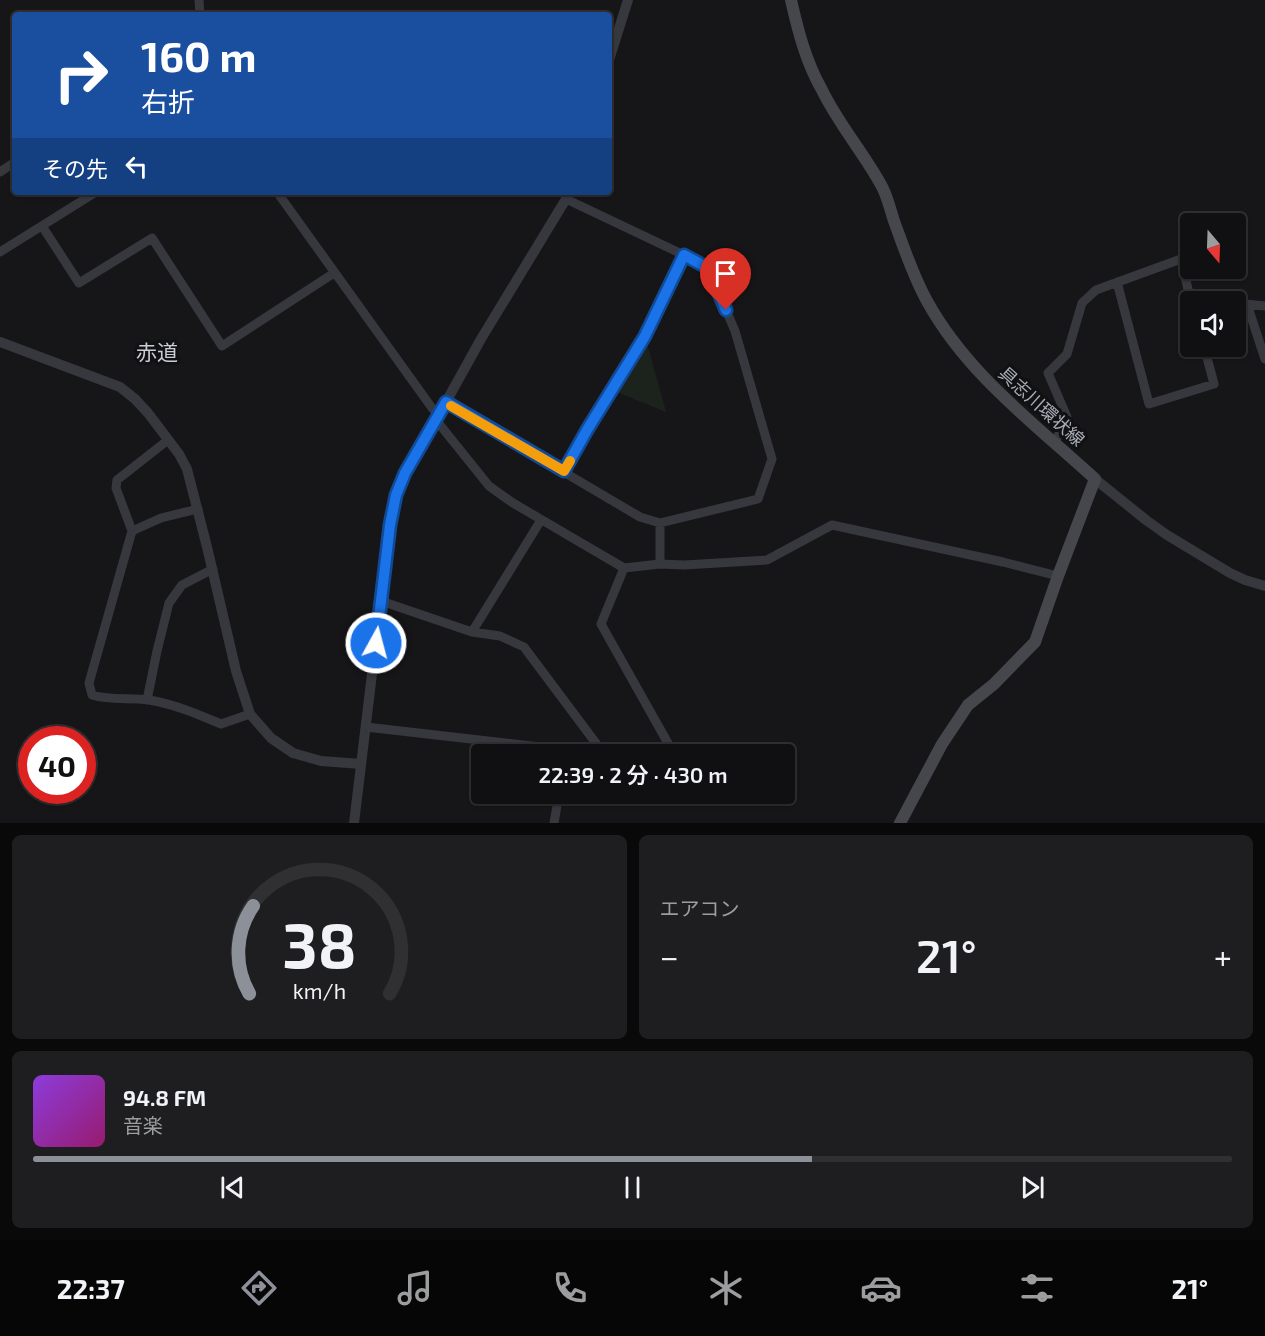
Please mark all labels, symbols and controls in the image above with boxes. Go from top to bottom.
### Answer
text: 160 m [141,30,257,80]
icon: right [42,36,120,114]
text: 右折 [141,85,195,117]
icon: left [120,150,153,183]
text: その先 [42,155,108,181]
north arrow [1180,213,1246,279]
map controls [1180,213,1246,357]
pin [700,248,751,310]
icon: arrive [709,257,742,290]
button: sound [1180,291,1246,357]
district label: 赤道 [136,339,178,364]
street label: 具志川環状線 [995,362,1089,450]
position arrow [344,611,408,675]
speed limit sign: 40 [18,726,96,804]
text: 22:39 · 2 分 · 430 m [538,761,728,787]
text: エアコン [660,896,740,920]
text: 38 [282,906,356,981]
text: 21° [916,928,977,982]
text: − [660,936,679,976]
text: + [1214,936,1232,976]
text: km/h [293,978,346,1003]
text: 94.8 FM [123,1084,206,1110]
text: 音楽 [123,1113,163,1137]
icon: previous [216,1171,249,1204]
icon: pause [616,1171,649,1204]
icon: next [1016,1171,1049,1204]
icon: directions [238,1267,280,1309]
icon: music [394,1267,436,1309]
icon: phone [549,1267,591,1309]
icon: climate [705,1267,747,1309]
icon: car [860,1267,902,1309]
icon: filters [1016,1267,1058,1309]
text: 22:37 [57,1272,125,1304]
text: 21° [1171,1272,1208,1304]

